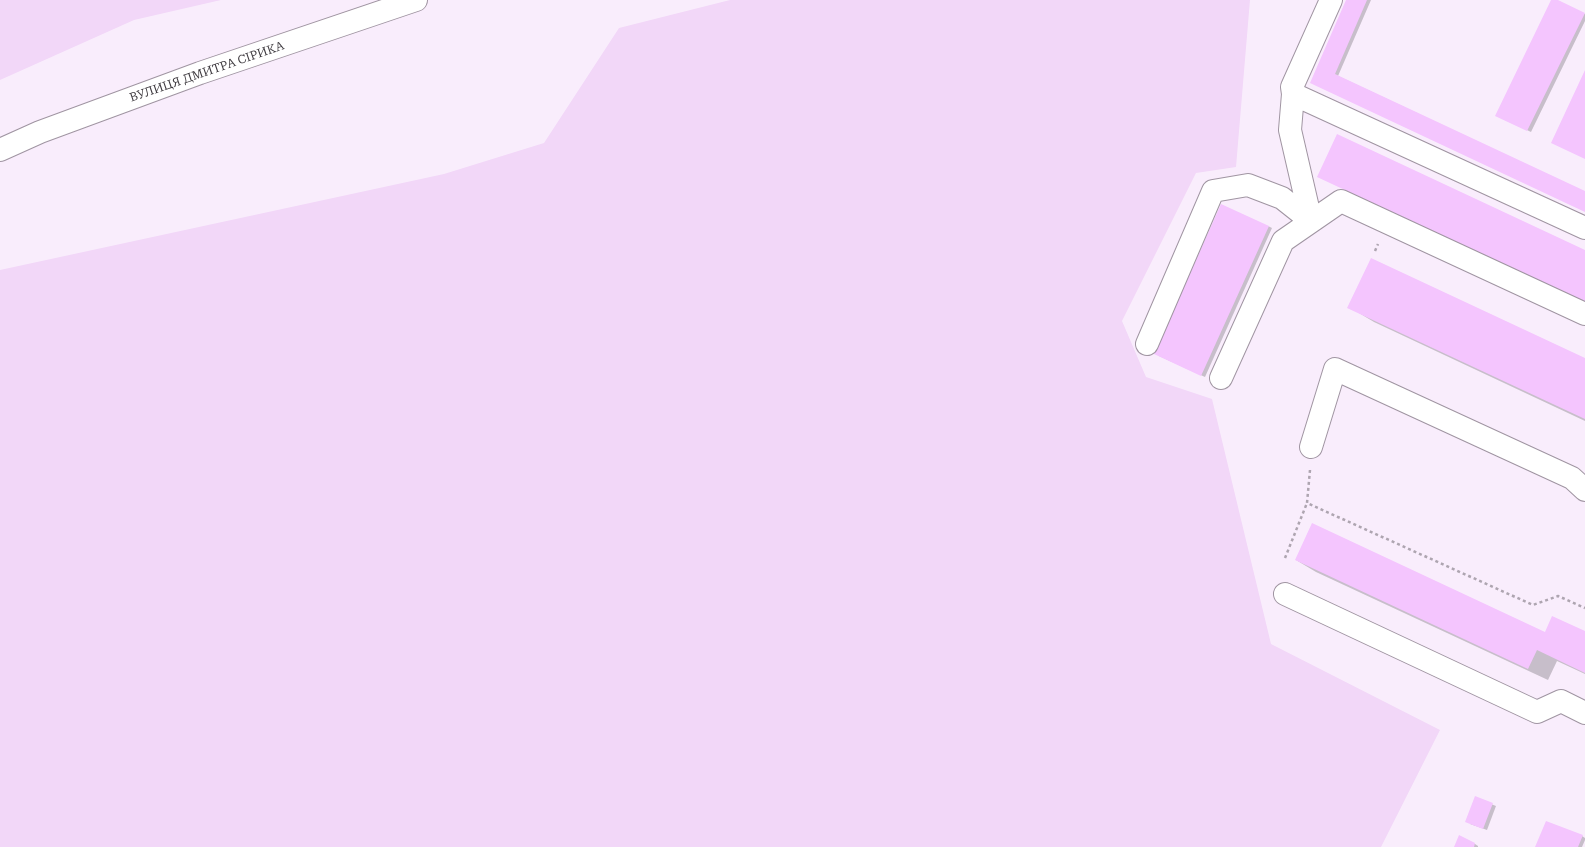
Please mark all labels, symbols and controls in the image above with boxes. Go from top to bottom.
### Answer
street label: ВУЛИЦЯ ДМИТРА СІРИКА [128,39,286,105]

